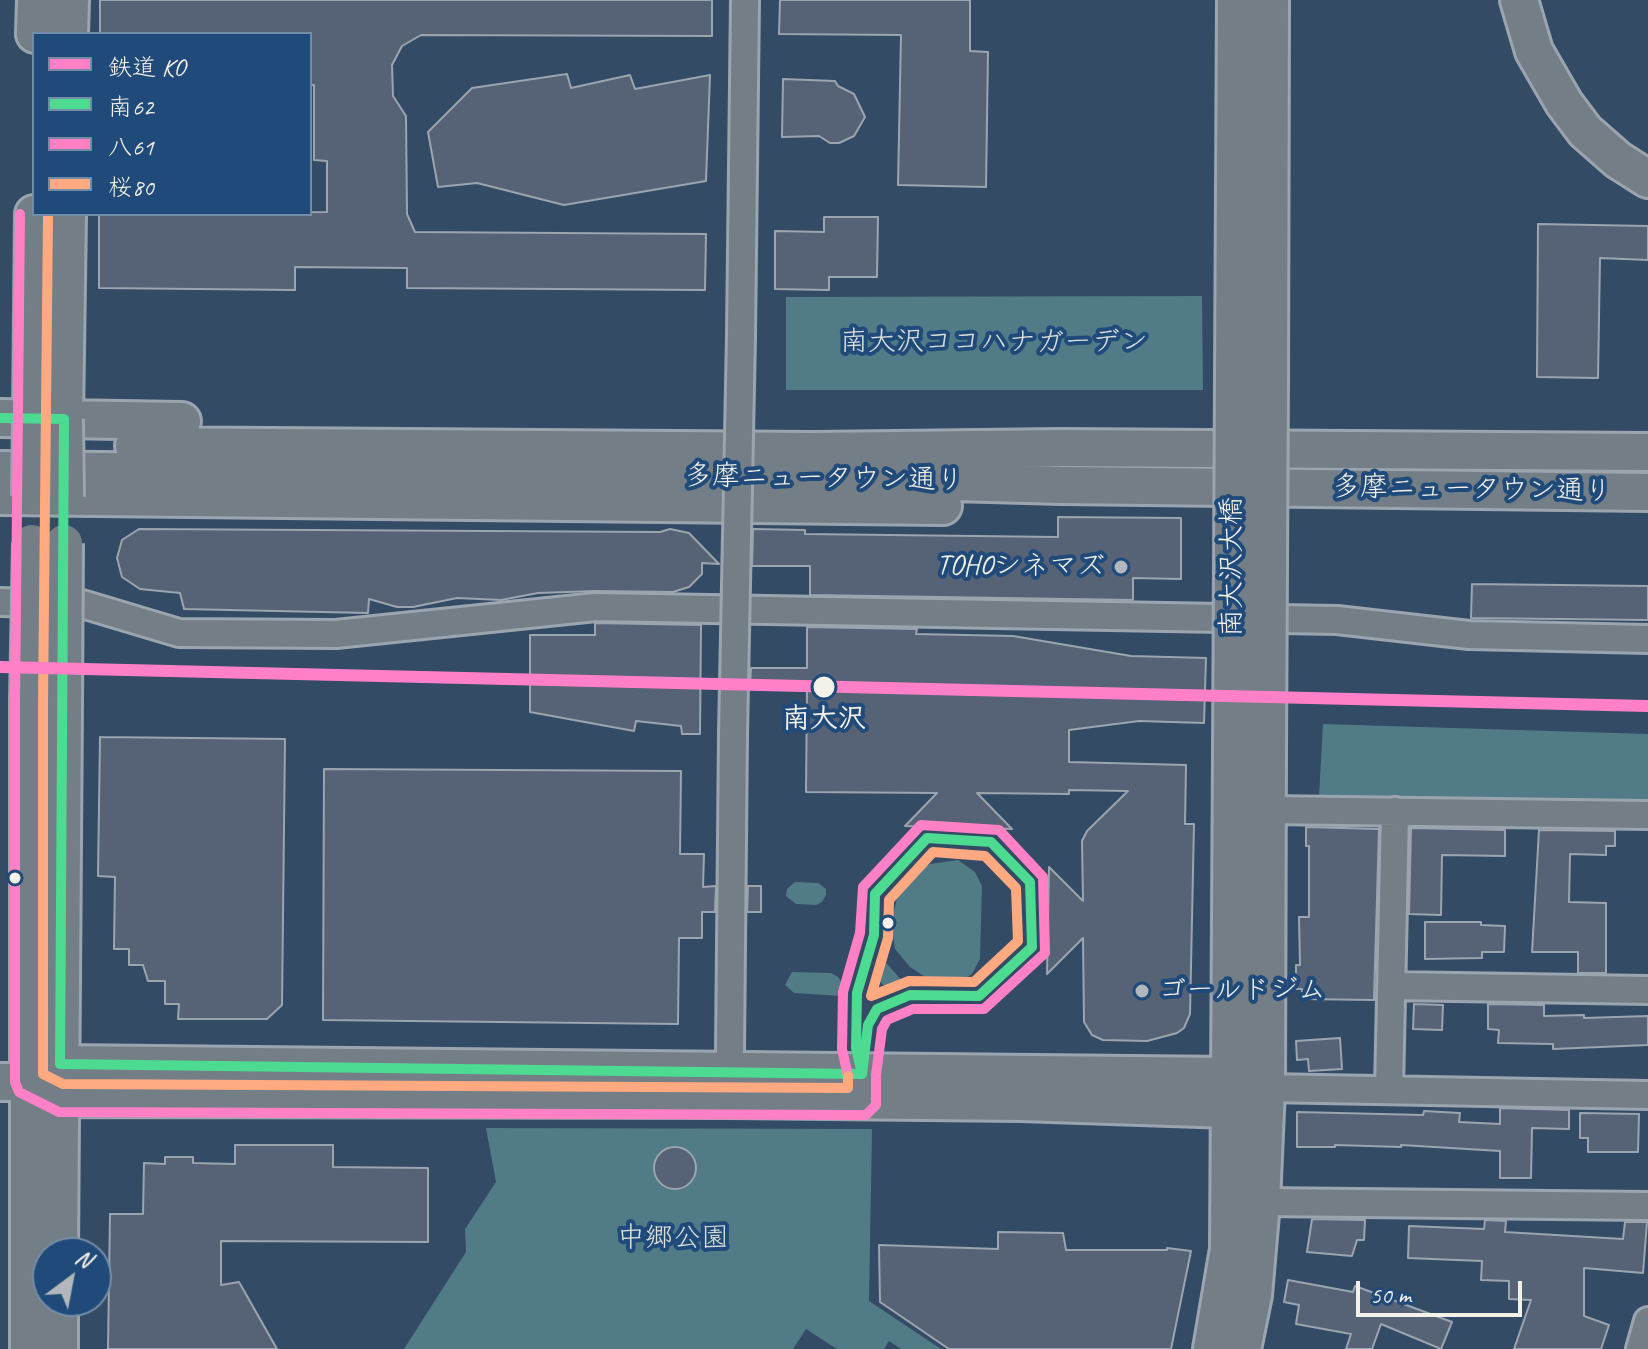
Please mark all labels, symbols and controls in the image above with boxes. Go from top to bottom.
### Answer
legend [32,32,312,216]
text: 鉄道 KO [108,52,185,82]
text: 南62 [108,92,154,122]
text: 八61 [108,132,154,162]
text: 桜80 [108,172,154,202]
park label: 南大沢ココハナガーデン [840,326,1148,360]
street label: 多摩ニュータウン通り [684,460,964,498]
street label: 多摩ニュータウン通り [1332,471,1612,509]
street label: 南大沢大橋 [1216,497,1250,637]
place label: TOHOシネマズ [937,550,1105,584]
marker: TOHOシネマズ [1112,558,1130,576]
marker: 南大沢 [811,674,837,700]
place label: 南大沢 [782,703,866,737]
unlabelled marker [7,870,23,886]
unlabelled marker [880,915,896,931]
place label: ゴールドジム [1158,974,1326,1008]
marker: ゴールドジム [1133,982,1151,1000]
park label: 中郷公園 [617,1222,729,1256]
north arrow [32,1237,112,1317]
text: N [70,1243,97,1274]
scale bar [1360,1265,1526,1315]
text: 50 m [1370,1280,1411,1310]

